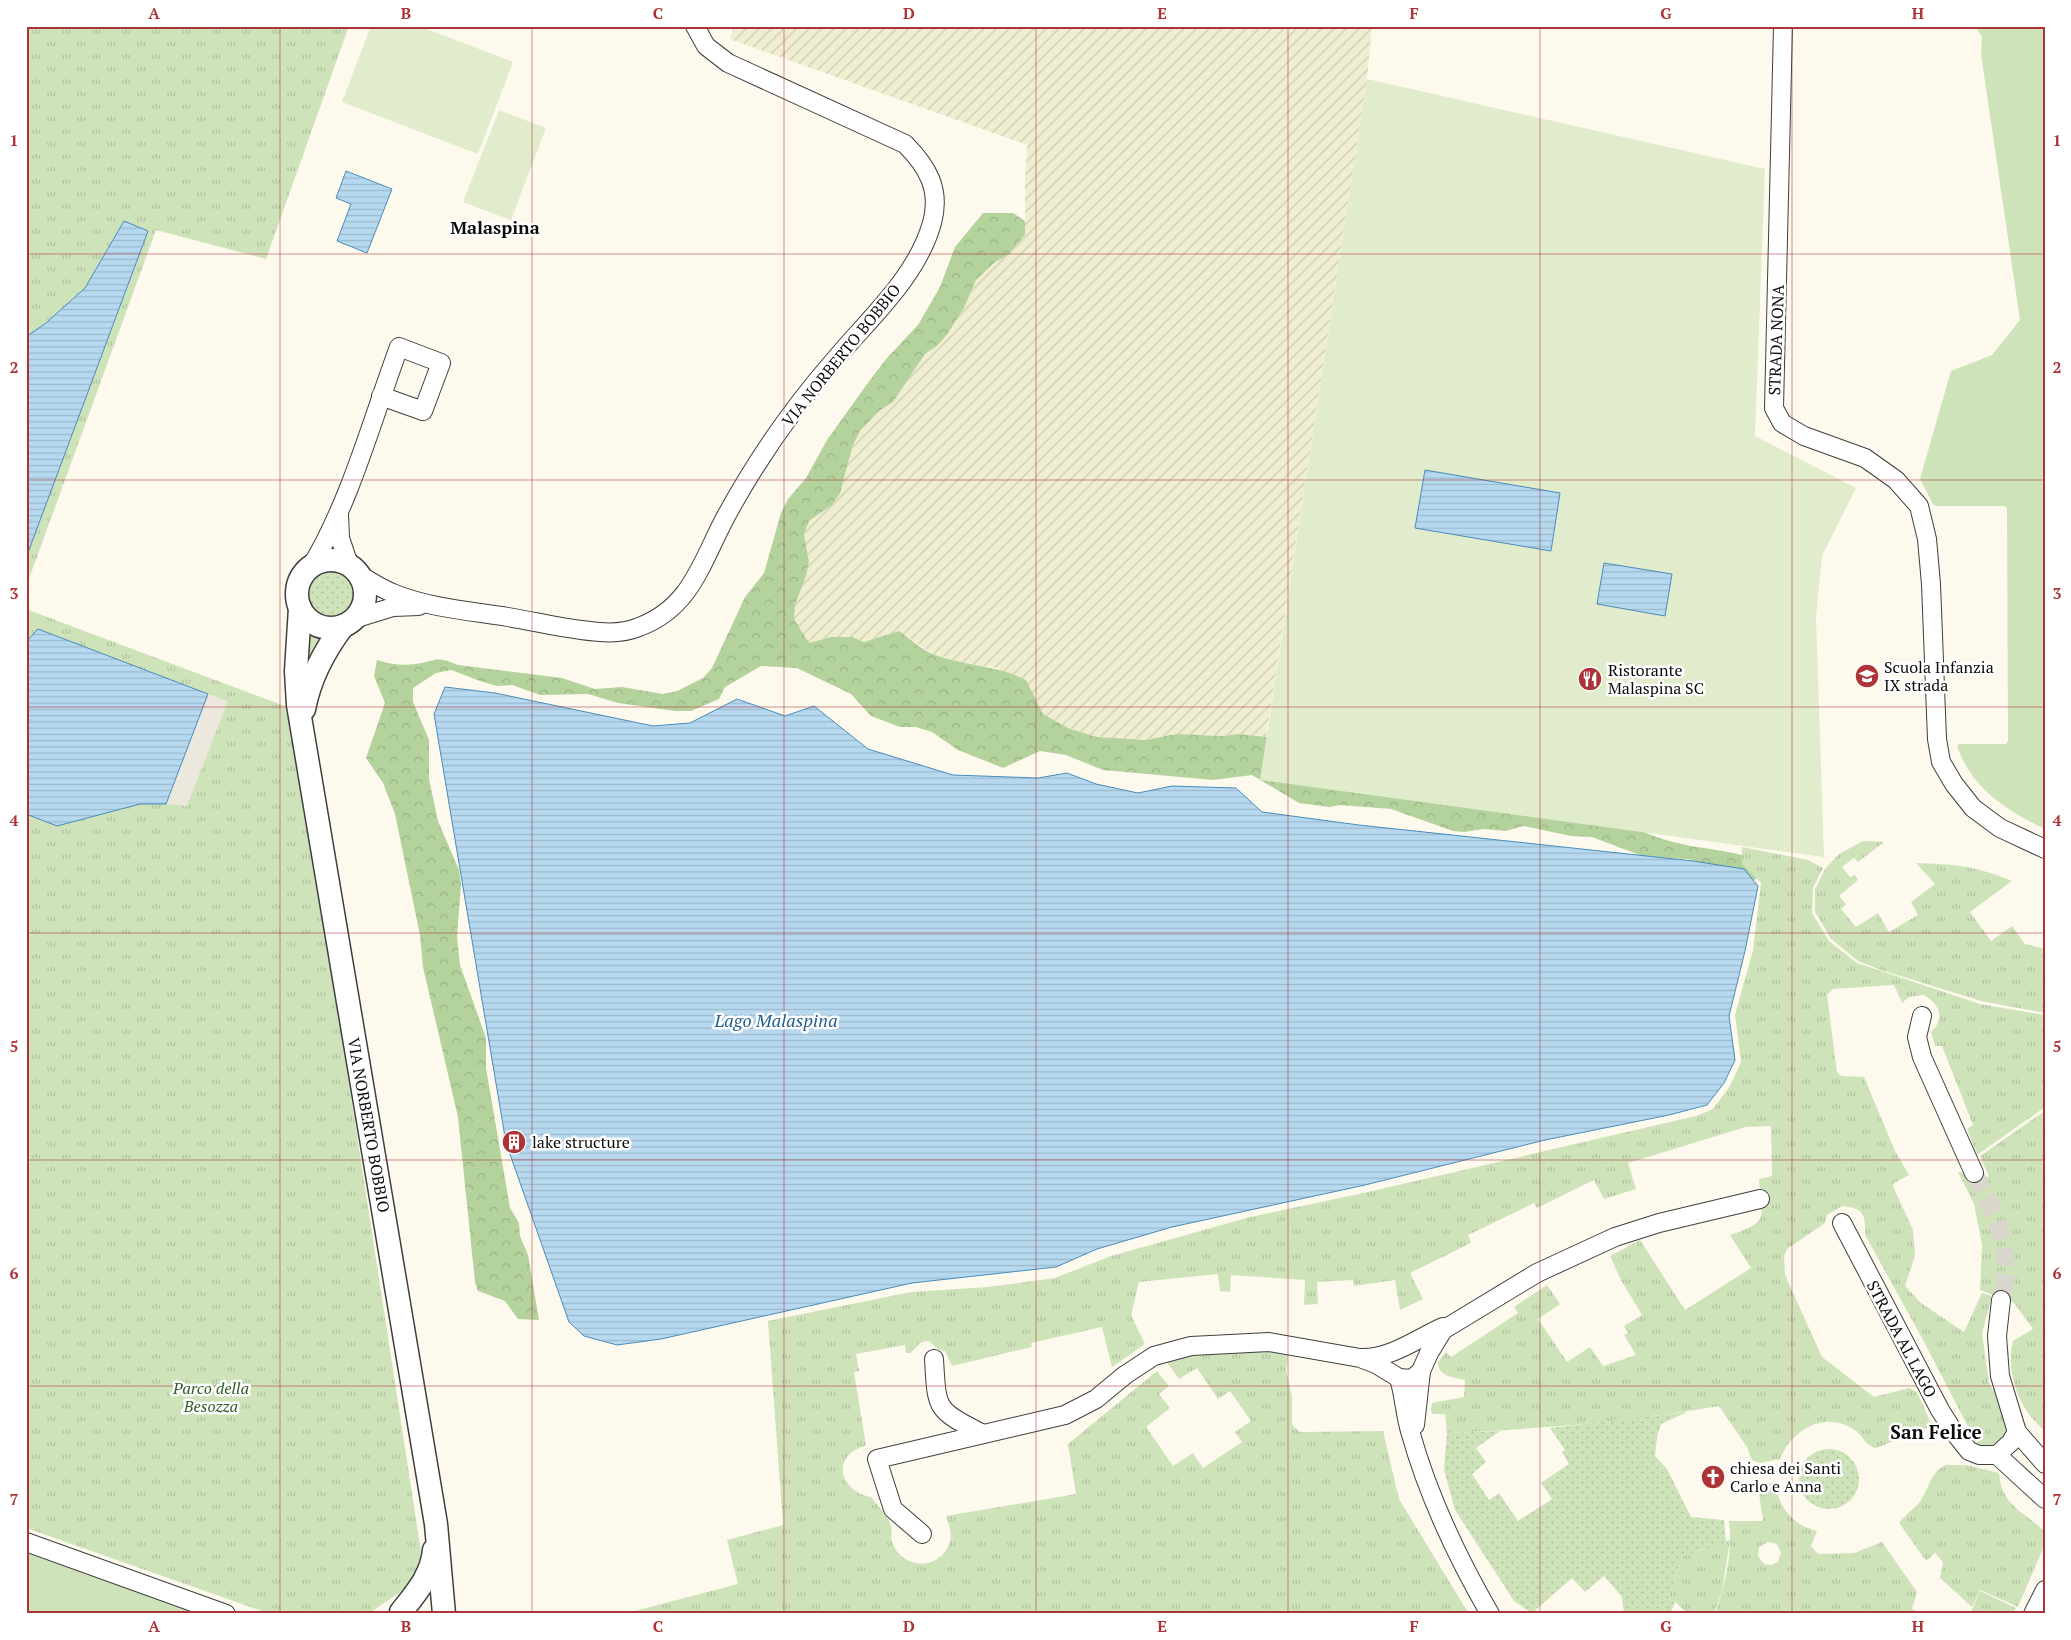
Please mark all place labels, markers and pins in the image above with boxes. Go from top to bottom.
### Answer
place label: Scuola Infanzia IX strada [1884,656,1994,696]
place label: Ristorante Malaspina SC [1608,659,1704,699]
school or university icon: Scuola Infanzia IX strada [1854,663,1880,689]
restaurant icon: Ristorante Malaspina SC [1577,666,1603,692]
building icon: lake structure [501,1129,527,1155]
place label: lake structure [532,1131,630,1153]
place label: chiesa dei Santi Carlo e Anna [1730,1457,1841,1497]
church icon: chiesa dei Santi Carlo e Anna [1700,1464,1726,1490]

